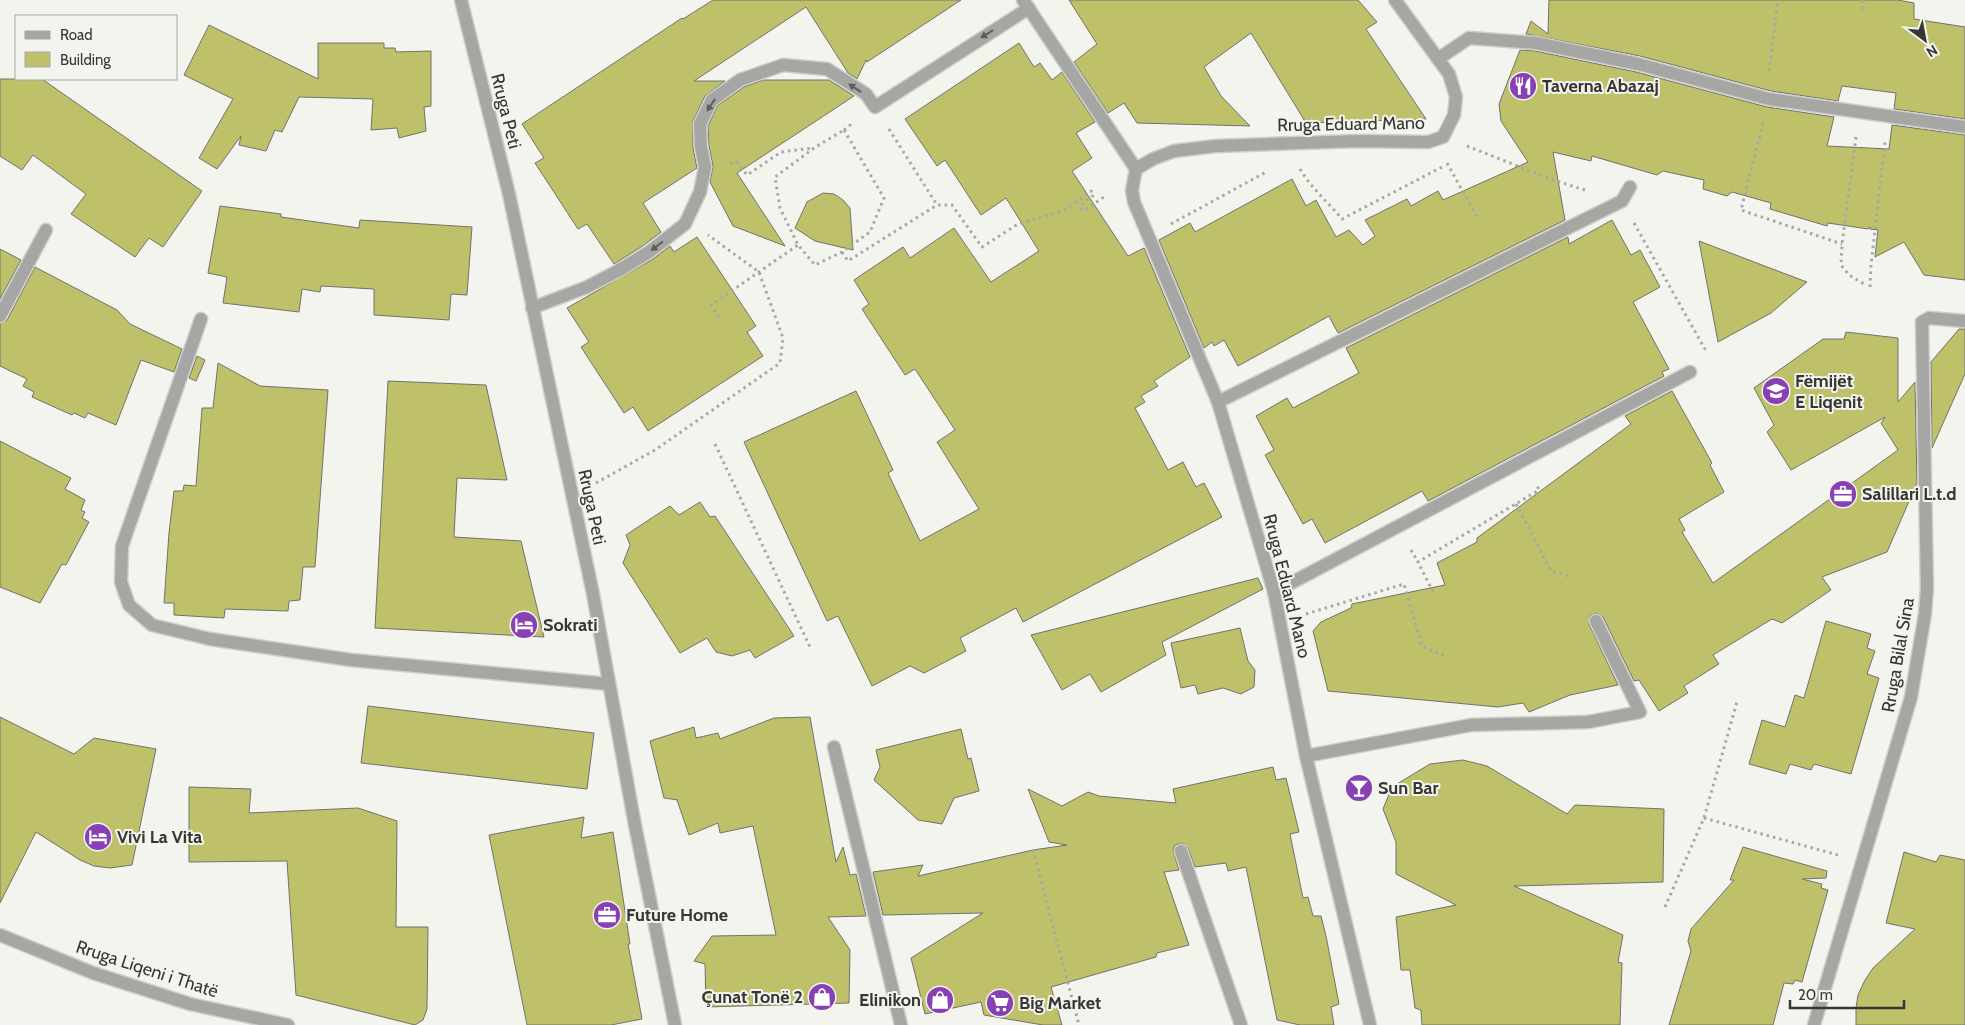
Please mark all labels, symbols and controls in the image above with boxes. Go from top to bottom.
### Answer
legend [15,15,178,80]
north arrow [1900,15,1950,65]
text: Road [60,26,93,44]
one-way arrow [981,29,994,39]
text: N [1923,41,1941,61]
text: Building [60,51,111,69]
street label: Rruga Peti [486,71,526,151]
restaurant icon: Taverna Abazaj [1508,71,1538,101]
place label: Taverna Abazaj [1542,75,1659,97]
one-way arrow [849,83,862,92]
one-way arrow [706,98,715,112]
street label: Rruga Eduard Mano [1277,112,1425,136]
one-way arrow [650,241,664,251]
place label: Fëmijët E Liqenit [1795,370,1863,413]
school or university icon: Fëmijët E Liqenit [1761,376,1791,406]
street label: Rruga Peti [573,467,611,547]
office icon: Salillari L.t.d [1828,479,1858,509]
place label: Salillari L.t.d [1862,483,1956,505]
street label: Rruga Eduard Mano [1258,512,1316,660]
street label: Rruga Bilal Sina [1877,596,1919,714]
hotel icon: Sokrati [509,610,539,640]
place label: Sokrati [543,614,598,636]
bar icon: Sun Bar [1344,773,1374,803]
place label: Sun Bar [1378,777,1438,799]
hotel icon: Vivi La Vita [83,822,113,852]
place label: Vivi La Vita [117,826,202,848]
office icon: Future Home [592,900,622,930]
place label: Future Home [626,904,728,926]
street label: Rruga Liqeni i Thatë [73,936,221,1002]
scale bar [1790,978,1904,1010]
shop icon: Çunat Tonë 2 [807,982,837,1012]
shop icon: Elinikon [925,985,955,1015]
place label: Çunat Tonë 2 [702,986,803,1008]
text: 20 m [1798,986,1833,1004]
supermarket icon: Big Market [985,988,1015,1018]
place label: Elinikon [859,989,921,1011]
place label: Big Market [1019,992,1101,1014]

